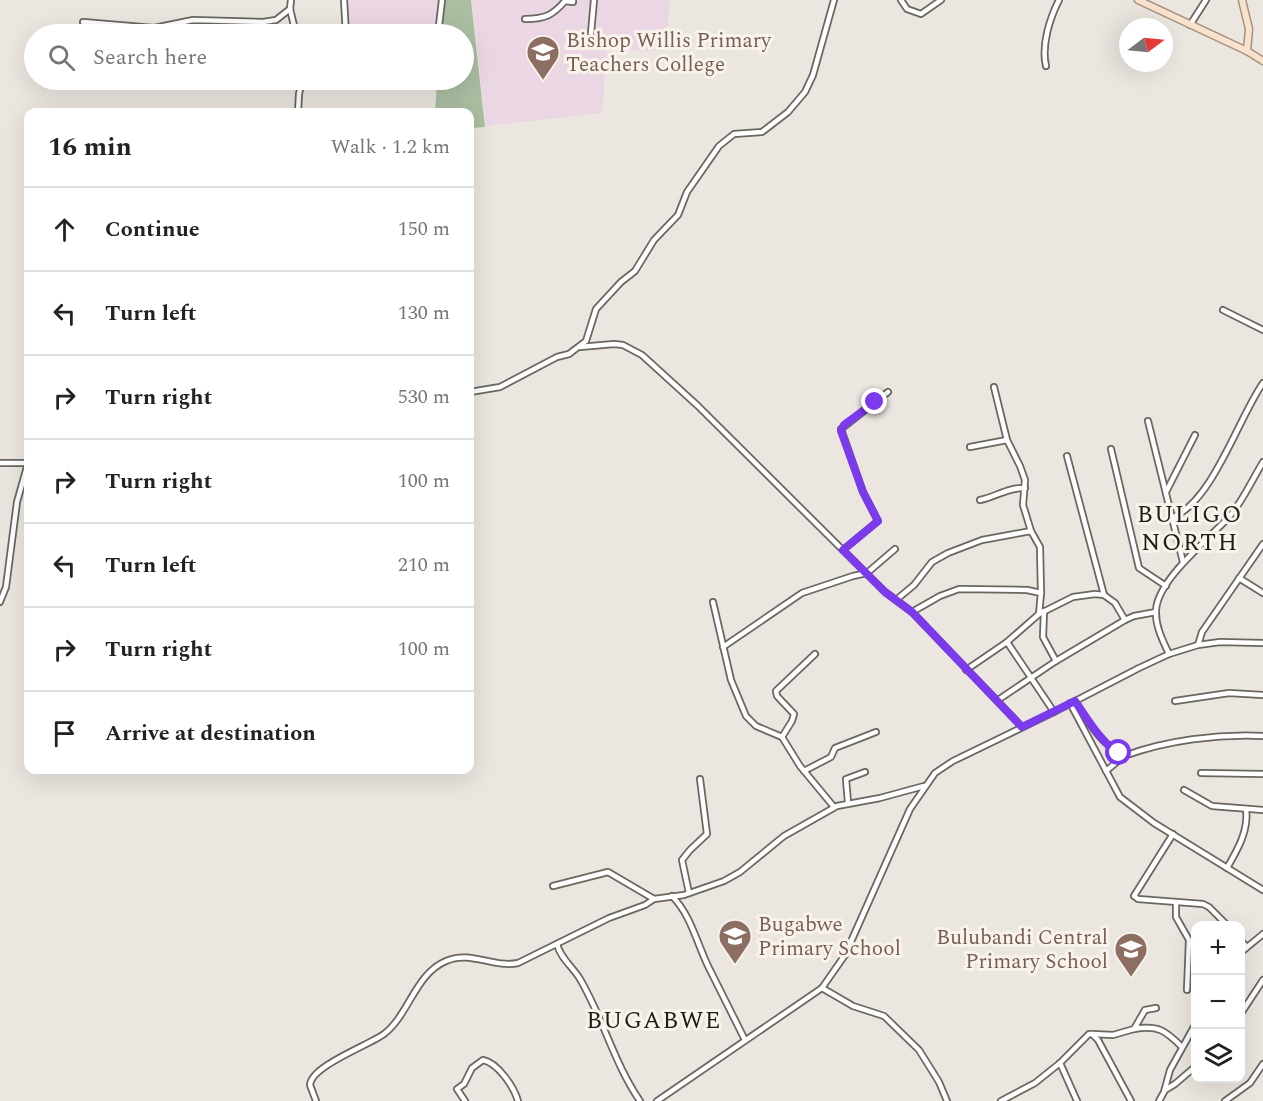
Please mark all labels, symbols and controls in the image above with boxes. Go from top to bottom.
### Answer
north arrow [1119,18,1173,72]
search box [24,24,474,90]
place label: Bishop Willis Primary Teachers College [566,25,772,81]
school or university icon: Bishop Willis Primary Teachers College [525,34,561,81]
icon: search [45,41,78,74]
text: Search here [93,41,207,74]
text: 16 min [48,127,132,167]
text: Walk · 1.2 km [331,132,450,162]
icon: ahead [48,213,81,246]
text: Continue [105,213,200,246]
text: 150 m [398,214,450,244]
icon: left [48,297,81,330]
text: Turn left [105,297,197,330]
text: 130 m [398,298,450,328]
icon: right [48,381,81,414]
text: Turn right [105,381,212,414]
text: 530 m [398,382,450,412]
route end [861,388,887,414]
icon: right [48,465,81,498]
text: Turn right [105,465,212,498]
text: 100 m [398,466,450,496]
district label: BULIGO NORTH [1137,497,1243,561]
icon: left [48,549,81,582]
text: Turn left [105,549,197,582]
text: 210 m [398,550,450,580]
icon: right [48,633,81,666]
text: Turn right [105,633,212,666]
text: 100 m [398,634,450,664]
icon: arrive [48,717,81,750]
text: Arrive at destination [105,717,316,750]
route start [1105,739,1131,765]
place label: Bugabwe Primary School [758,909,901,965]
school or university icon: Bugabwe Primary School [717,918,753,965]
map controls [1191,921,1245,1083]
button: + [1191,921,1245,975]
place label: Bulubandi Central Primary School [936,922,1108,978]
school or university icon: Bulubandi Central Primary School [1113,931,1149,978]
button: − [1191,975,1245,1029]
district label: BUGABWE [586,1003,722,1039]
button: layers [1191,1029,1245,1083]

